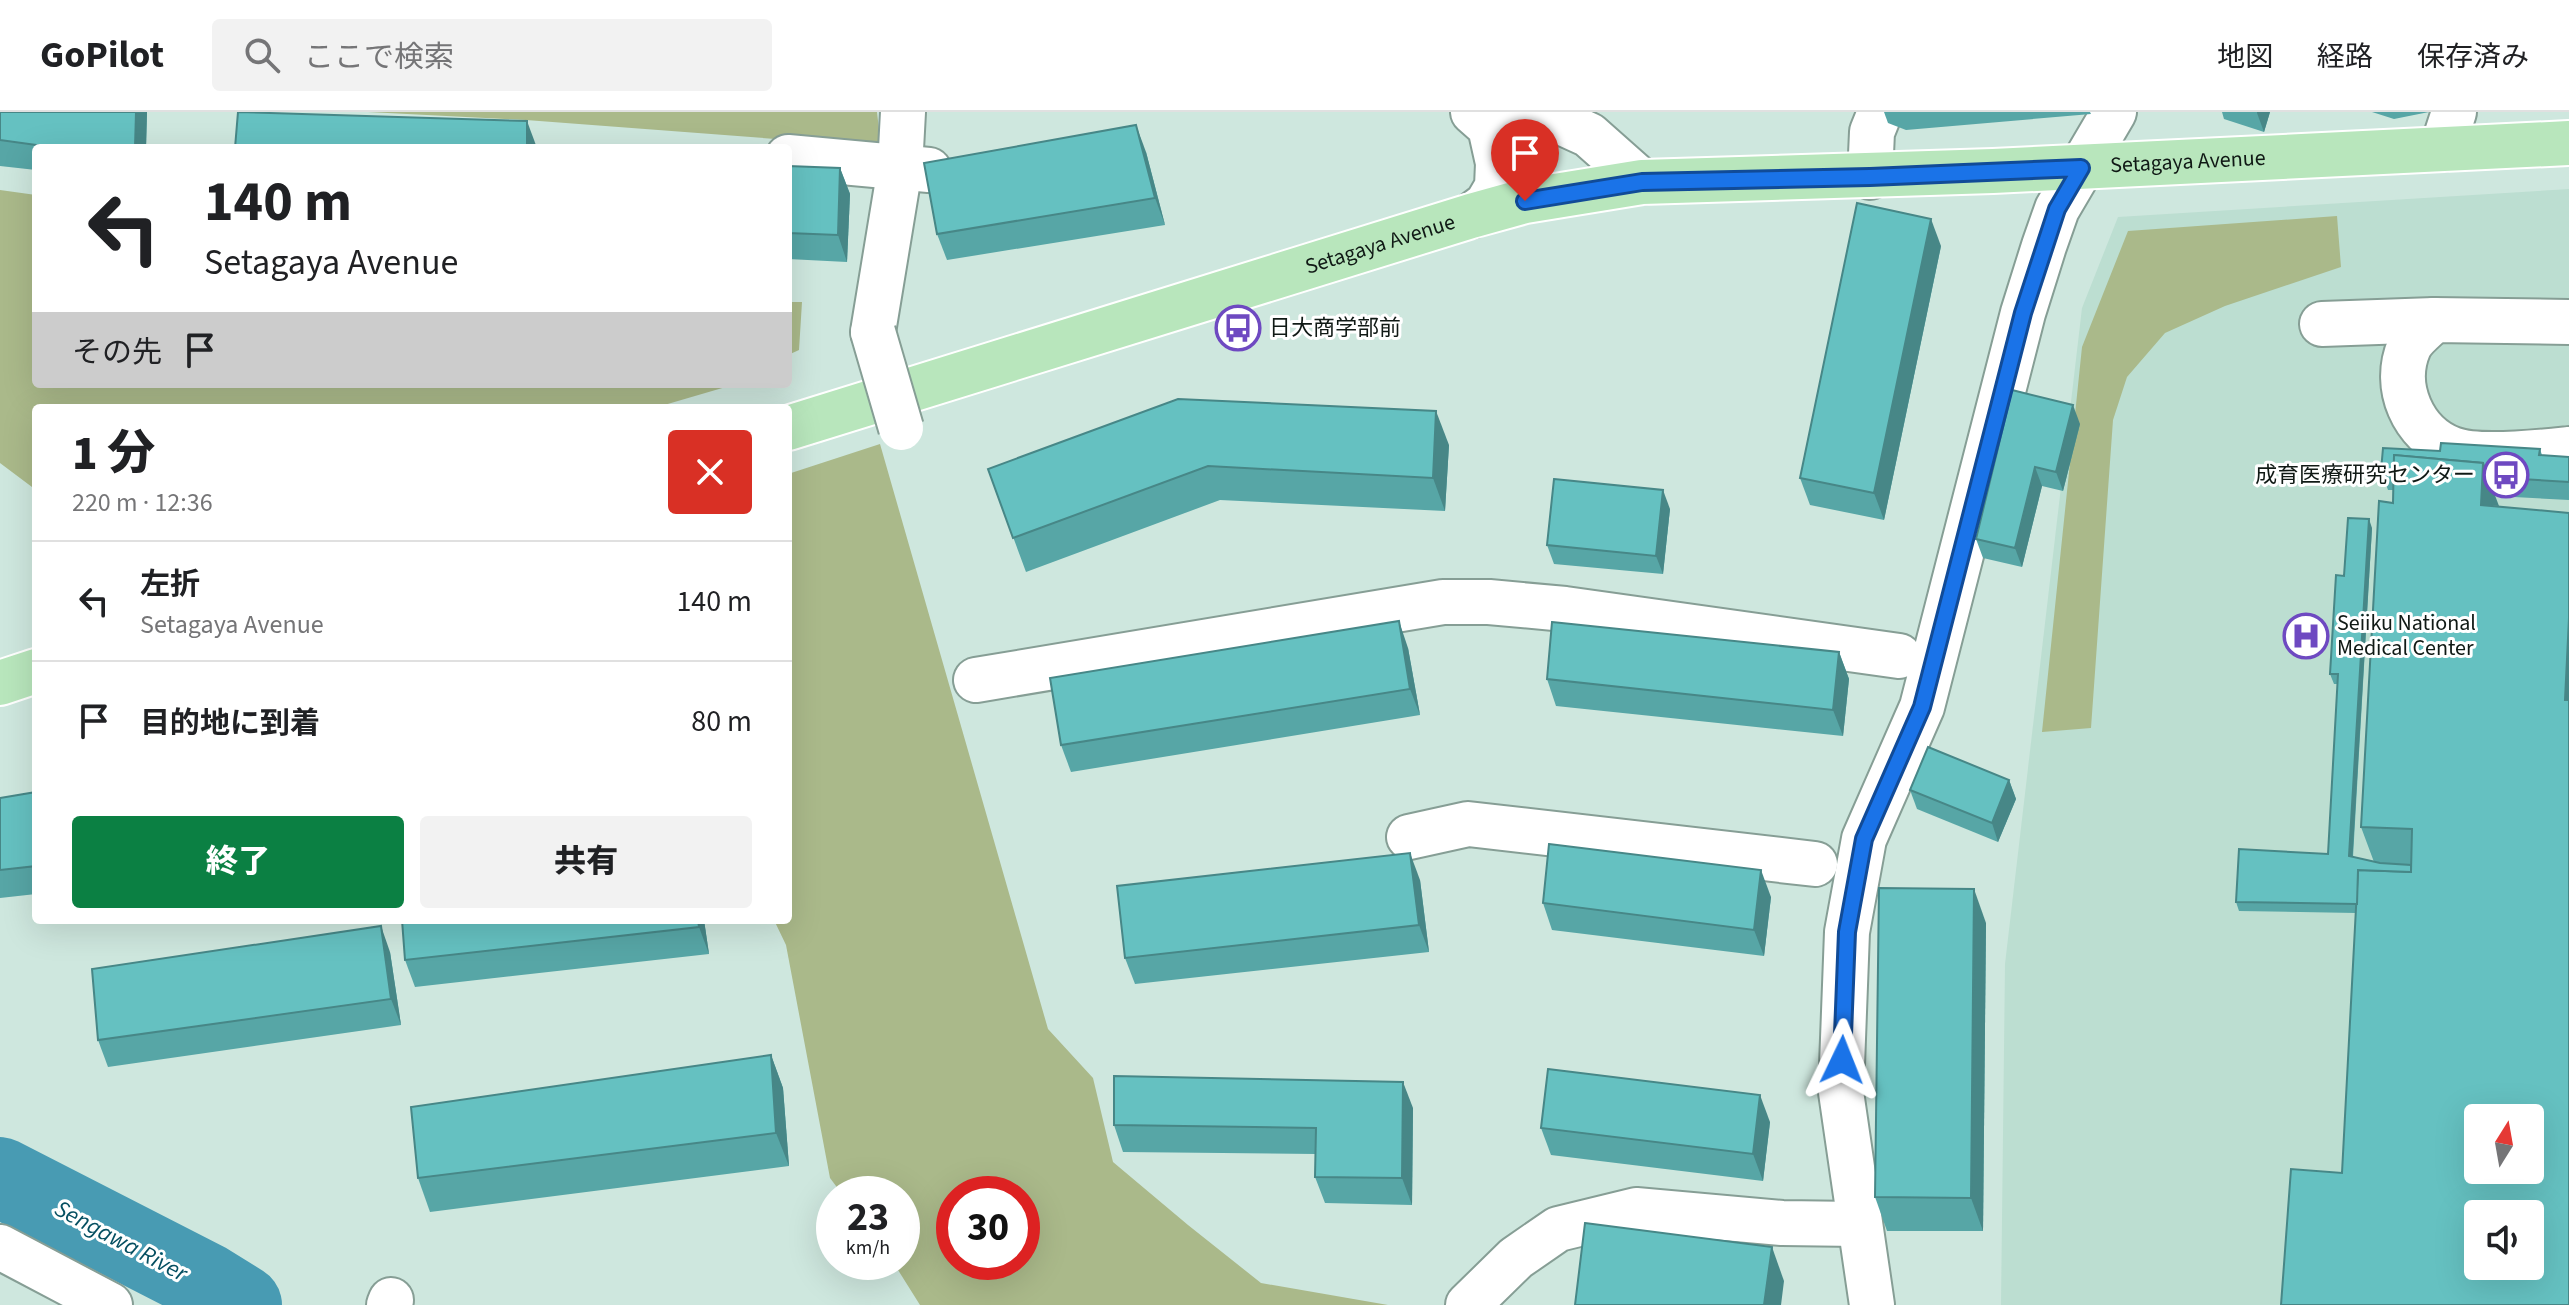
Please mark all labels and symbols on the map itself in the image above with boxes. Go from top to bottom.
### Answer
pin [1491,119,1559,201]
street label: Setagaya Avenue [2109,142,2266,181]
street label: Setagaya Avenue [1301,206,1459,283]
bus stop icon: 日大商学部前 [1214,304,1262,352]
place label: 日大商学部前 [1269,312,1401,344]
bus stop icon: 成育医療研究センター [2482,451,2530,499]
place label: 成育医療研究センター [2255,459,2475,491]
place label: Seiiku National Medical Center [2337,607,2476,664]
hospital icon: Seiiku National Medical Center [2282,612,2330,660]
position arrow [1800,1018,1884,1102]
north arrow [2464,1104,2544,1184]
speed limit sign: 30 [936,1176,1040,1280]
water label: Sengawa River [48,1191,195,1292]

